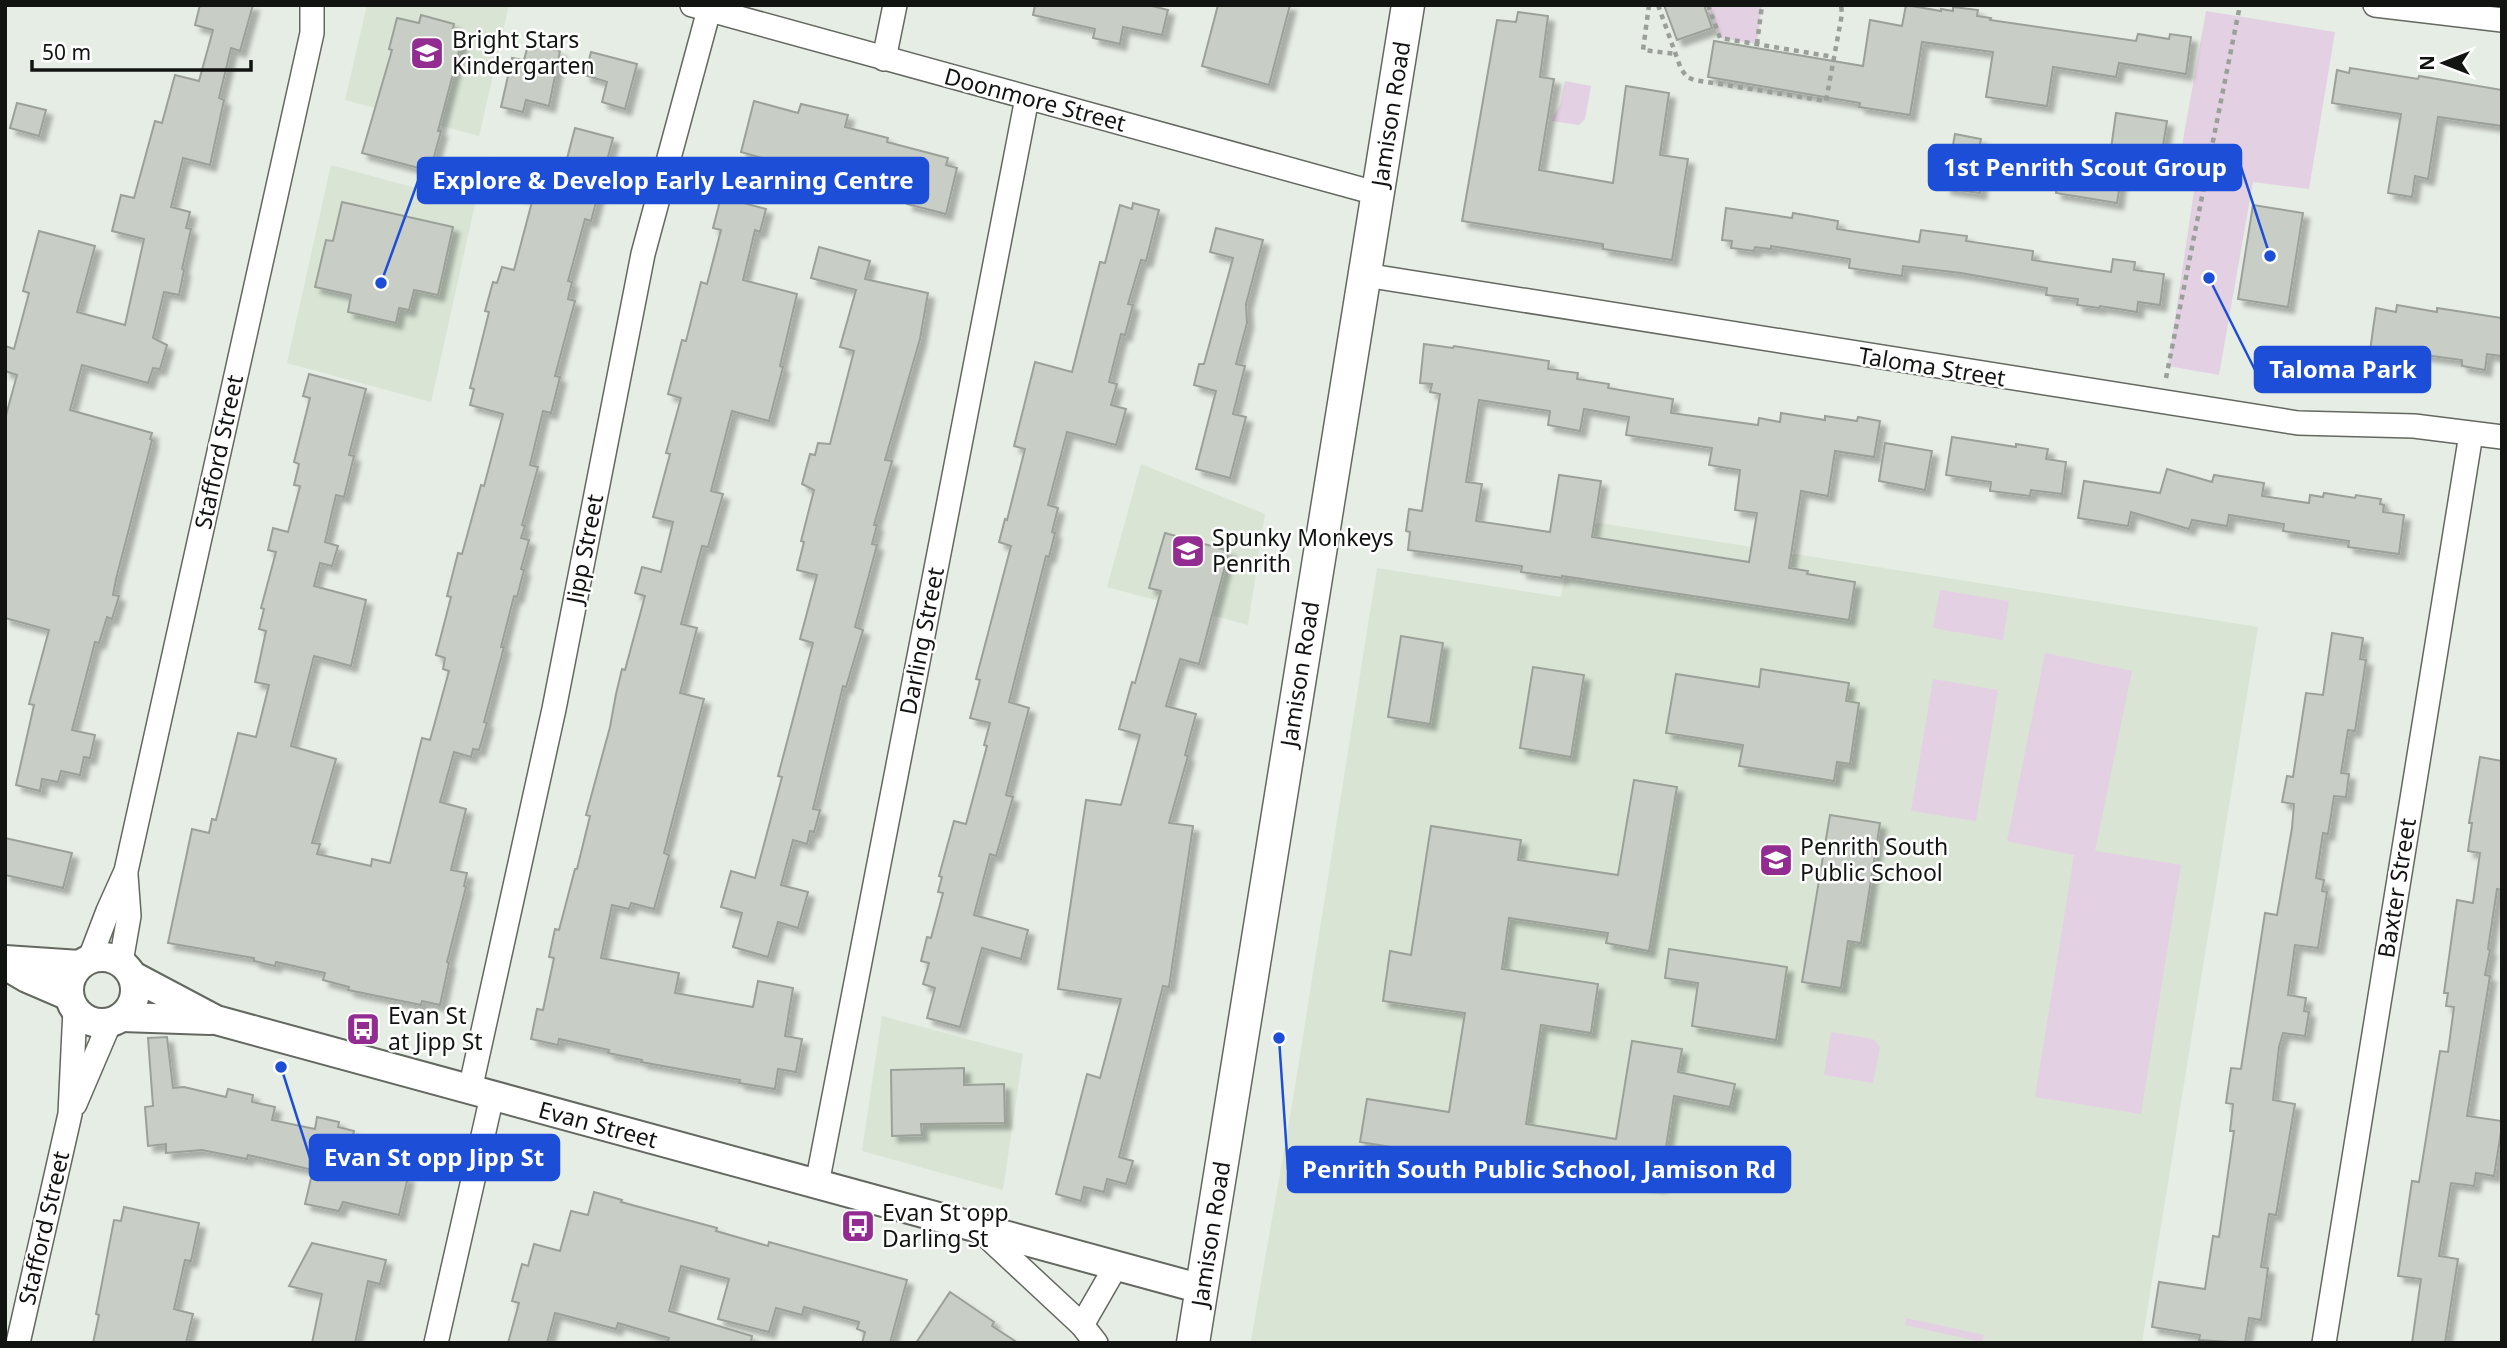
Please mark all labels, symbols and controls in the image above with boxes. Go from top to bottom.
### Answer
place label: Bright Stars Kindergarten [452,23,595,81]
scale bar [32,28,250,72]
north arrow [2409,28,2479,98]
school or university icon: Bright Stars Kindergarten [408,34,446,72]
text: 50 m [42,38,91,66]
street label: Jamison Road [1362,39,1417,191]
text: N [2414,55,2440,71]
street label: Doonmore Street [941,59,1129,139]
callout: 1st Penrith Scout Group [1929,145,2241,190]
text: 1st Penrith Scout Group [1943,150,2227,183]
callout: Explore & Develop Early Learning Centre [418,158,928,203]
text: Explore & Develop Early Learning Centre [432,163,914,196]
street label: Taloma Street [1856,339,2008,393]
callout: Taloma Park [2255,347,2430,392]
text: Taloma Park [2269,352,2417,385]
street label: Stafford Street [186,372,250,532]
street label: Jipp Street [557,491,610,608]
place label: Spunky Monkeys Penrith [1212,521,1394,579]
school or university icon: Spunky Monkeys Penrith [1169,532,1207,570]
street label: Darling Street [891,564,951,717]
street label: Jamison Road [1271,599,1326,751]
street label: Baxter Street [2369,816,2423,960]
place label: Penrith South Public School [1800,830,1948,888]
school or university icon: Penrith South Public School [1757,841,1795,879]
place label: Evan St at Jipp St [388,999,483,1057]
bus stop icon: Evan St at Jipp St [344,1010,382,1048]
street label: Evan Street [535,1093,661,1155]
callout: Evan St opp Jipp St [310,1135,559,1180]
text: Evan St opp Jipp St [324,1140,544,1173]
callout: Penrith South Public School, Jamison Rd [1288,1147,1790,1192]
street label: Stafford Street [10,1148,76,1308]
text: Penrith South Public School, Jamison Rd [1302,1152,1776,1185]
street label: Jamison Road [1182,1159,1237,1311]
place label: Evan St opp Darling St [882,1196,1009,1254]
bus stop icon: Evan St opp Darling St [839,1207,877,1245]

